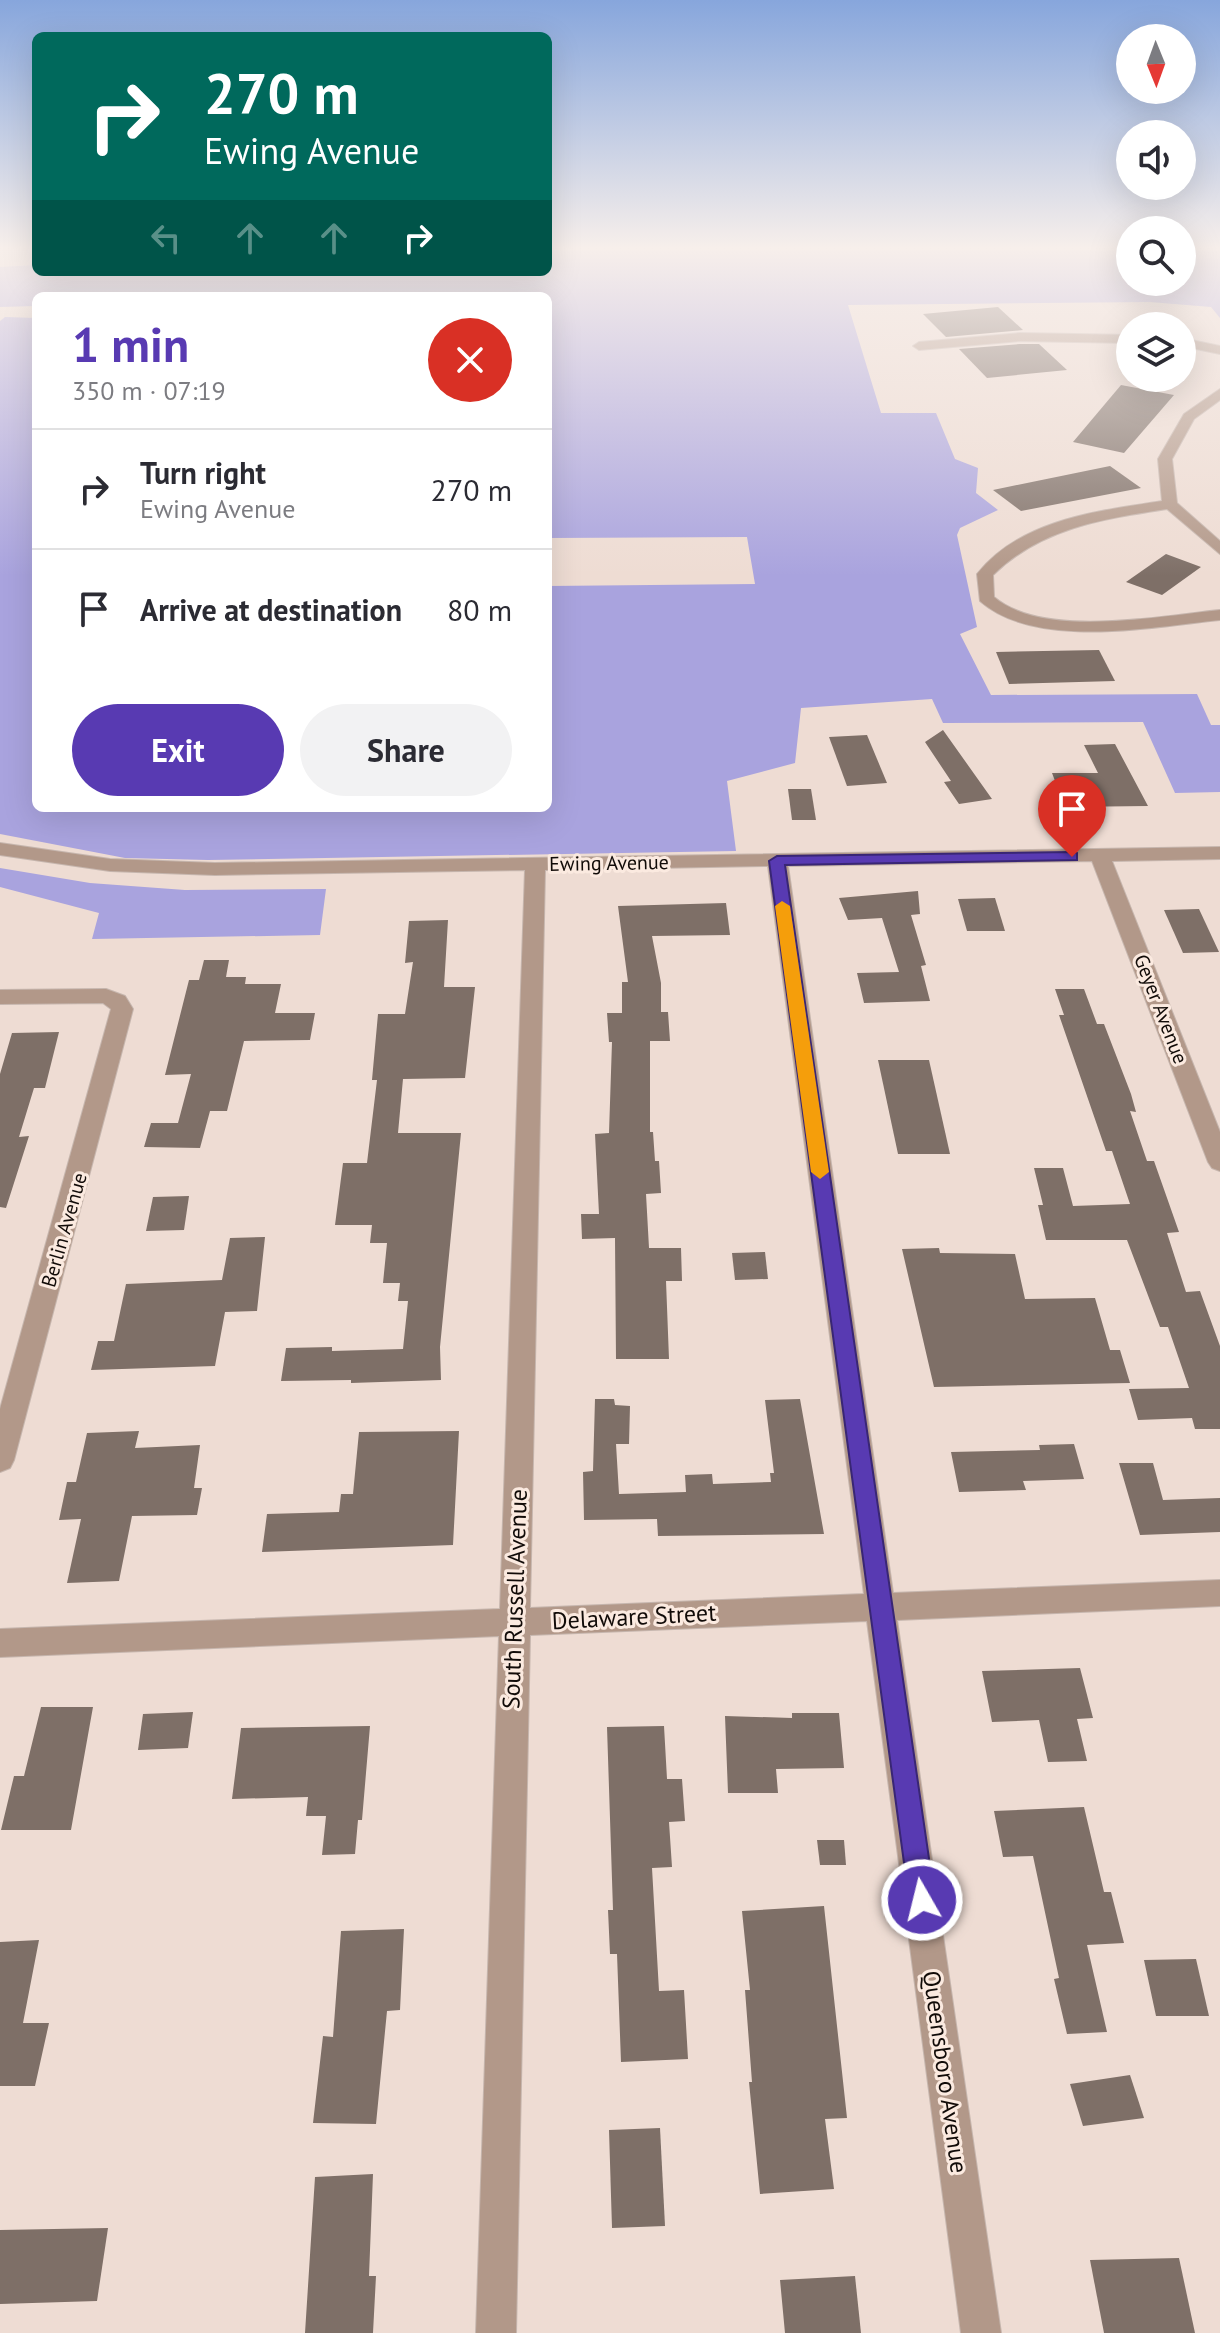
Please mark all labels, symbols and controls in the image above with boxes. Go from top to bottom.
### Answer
north arrow [1116,24,1196,104]
map controls [1116,24,1196,392]
text: 270 m [204,57,359,129]
icon: right [72,64,176,168]
button: sound [1116,120,1196,200]
text: Ewing Avenue [204,127,419,174]
icon: left [144,216,188,260]
icon: ahead [228,216,272,260]
icon: ahead [312,216,356,260]
icon: right [396,216,440,260]
button: search [1116,216,1196,296]
button: layers [1116,312,1196,392]
text: 1 min [72,313,189,375]
button: close [428,318,512,402]
text: 350 m · 07:19 [72,374,226,407]
text: Turn right [140,453,266,492]
icon: right [72,467,116,511]
text: 270 m [431,470,512,509]
text: Ewing Avenue [140,492,296,525]
icon: arrive [72,587,116,631]
text: Arrive at destination [140,590,402,629]
text: 80 m [447,590,512,629]
button: Exit [72,704,284,796]
button: Share [300,704,512,796]
pin [1038,775,1106,857]
icon: arrive [1050,787,1094,831]
street label: Ewing Avenue [549,849,669,877]
street label: Geyer Avenue [1128,951,1194,1067]
street label: Berlin Avenue [35,1170,93,1290]
street label: South Russell Avenue [495,1488,534,1710]
street label: Delaware Street [551,1597,717,1636]
position arrow [880,1858,964,1942]
street label: Queensboro Avenue [916,1969,975,2175]

